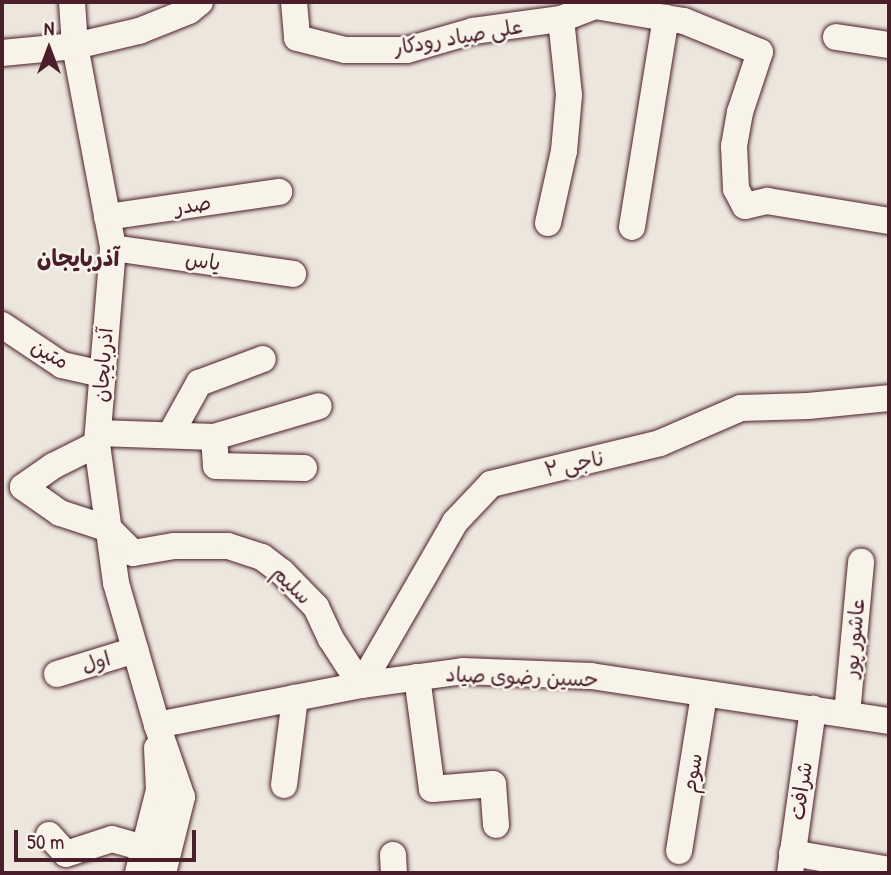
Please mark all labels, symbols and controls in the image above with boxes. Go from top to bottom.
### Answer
street label: علی صیاد رودکار [392,13,524,61]
north arrow [14,14,84,84]
text: N [44,15,54,41]
street label: صدر [173,190,213,220]
district label: آذربایجان [37,244,119,272]
street label: یاس [184,246,222,276]
street label: آذربایجان [88,327,118,403]
street label: متین [27,334,73,374]
street label: ناجی ۲ [542,445,606,483]
street label: سلیم [267,560,317,610]
street label: عاشور پور [838,597,870,679]
street label: اول [78,646,114,678]
street label: حسین رضوی صیاد [445,662,599,692]
street label: سوم [676,751,708,795]
street label: شرافت [784,760,818,822]
scale bar [18,816,200,860]
text: 50 m [27,827,64,856]

